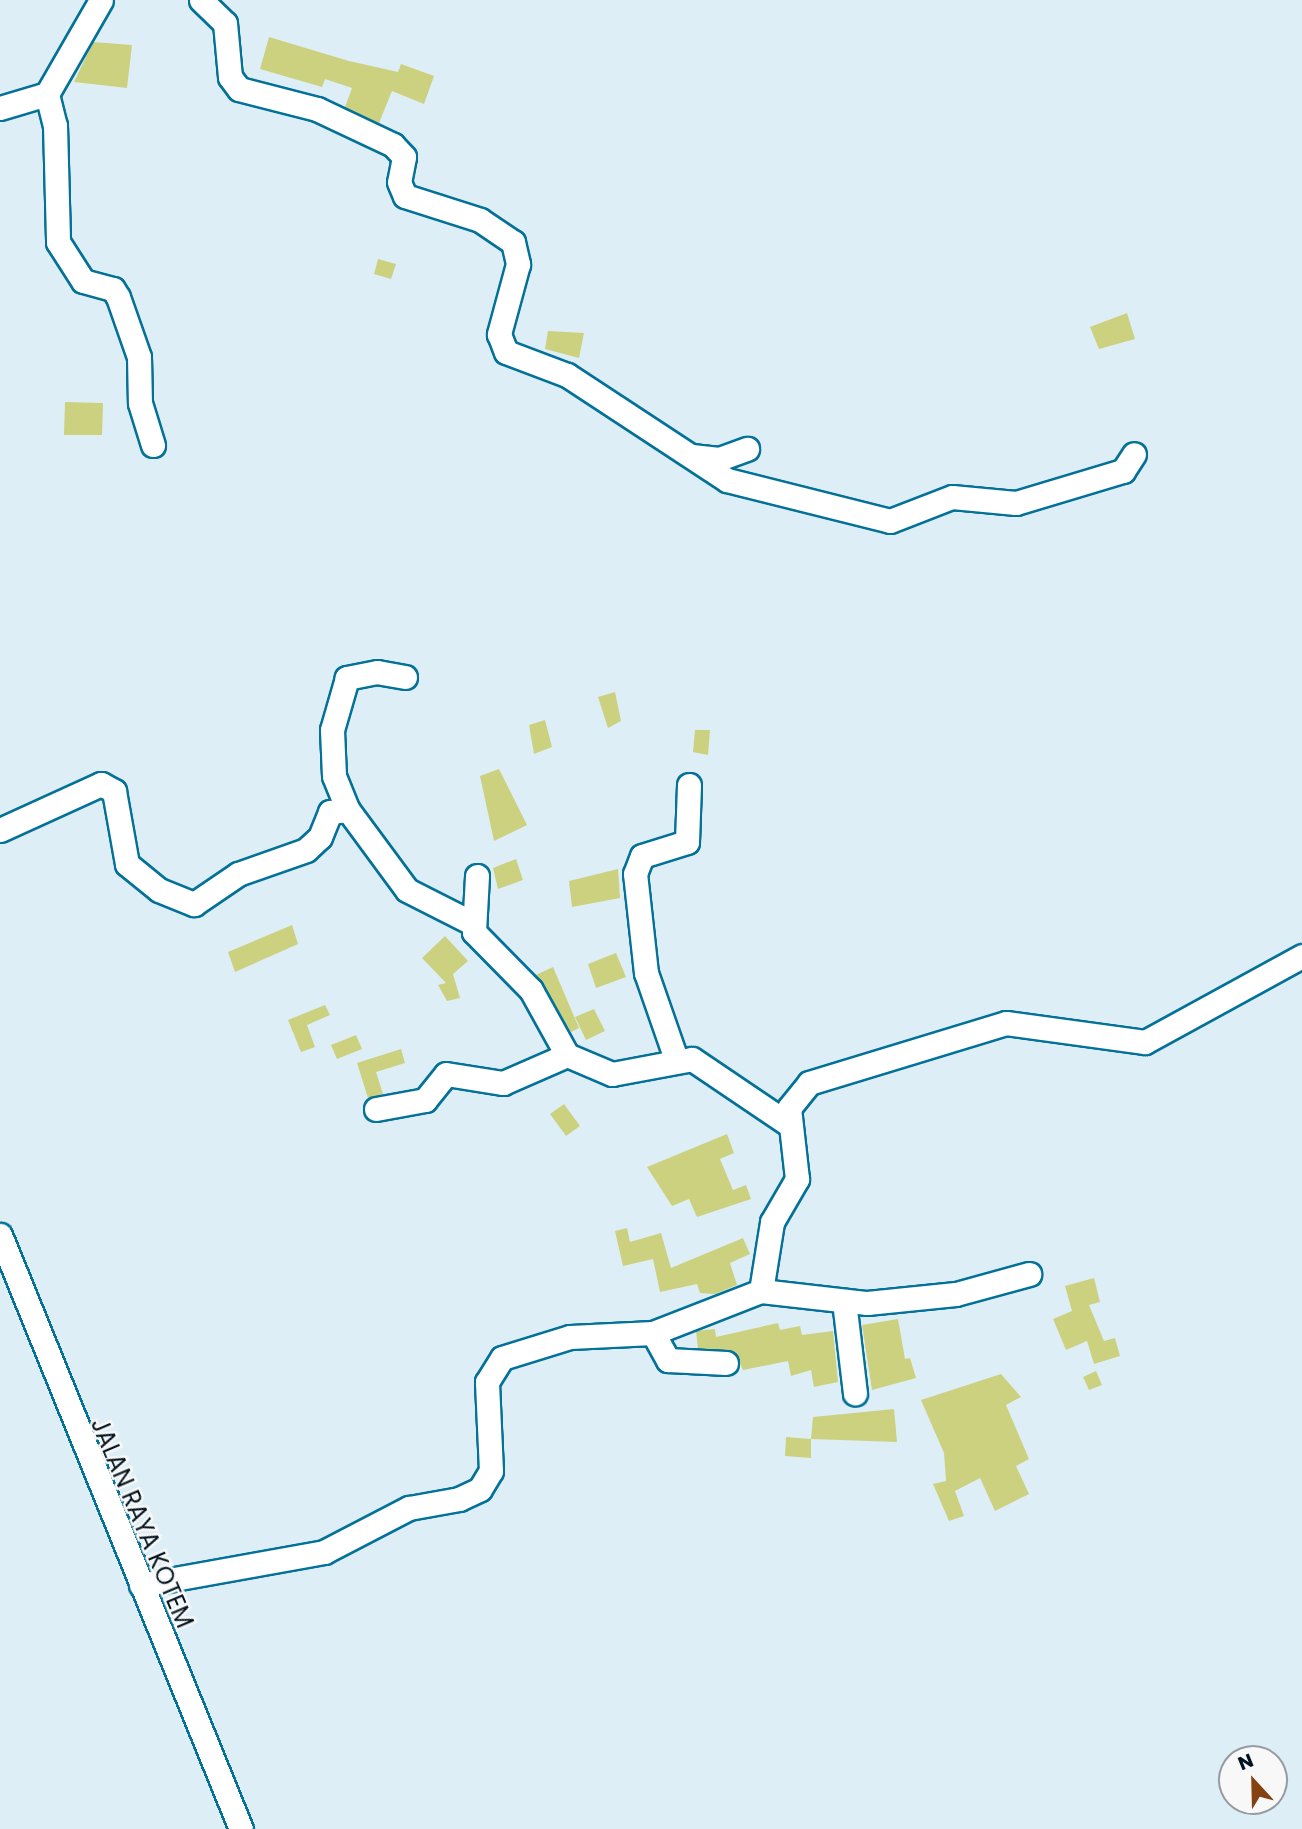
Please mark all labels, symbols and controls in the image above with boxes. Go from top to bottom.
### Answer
street label: JALAN RAYA KOTEM [85,1414,199,1632]
north arrow [1218,1745,1288,1815]
text: N [1234,1747,1257,1777]

